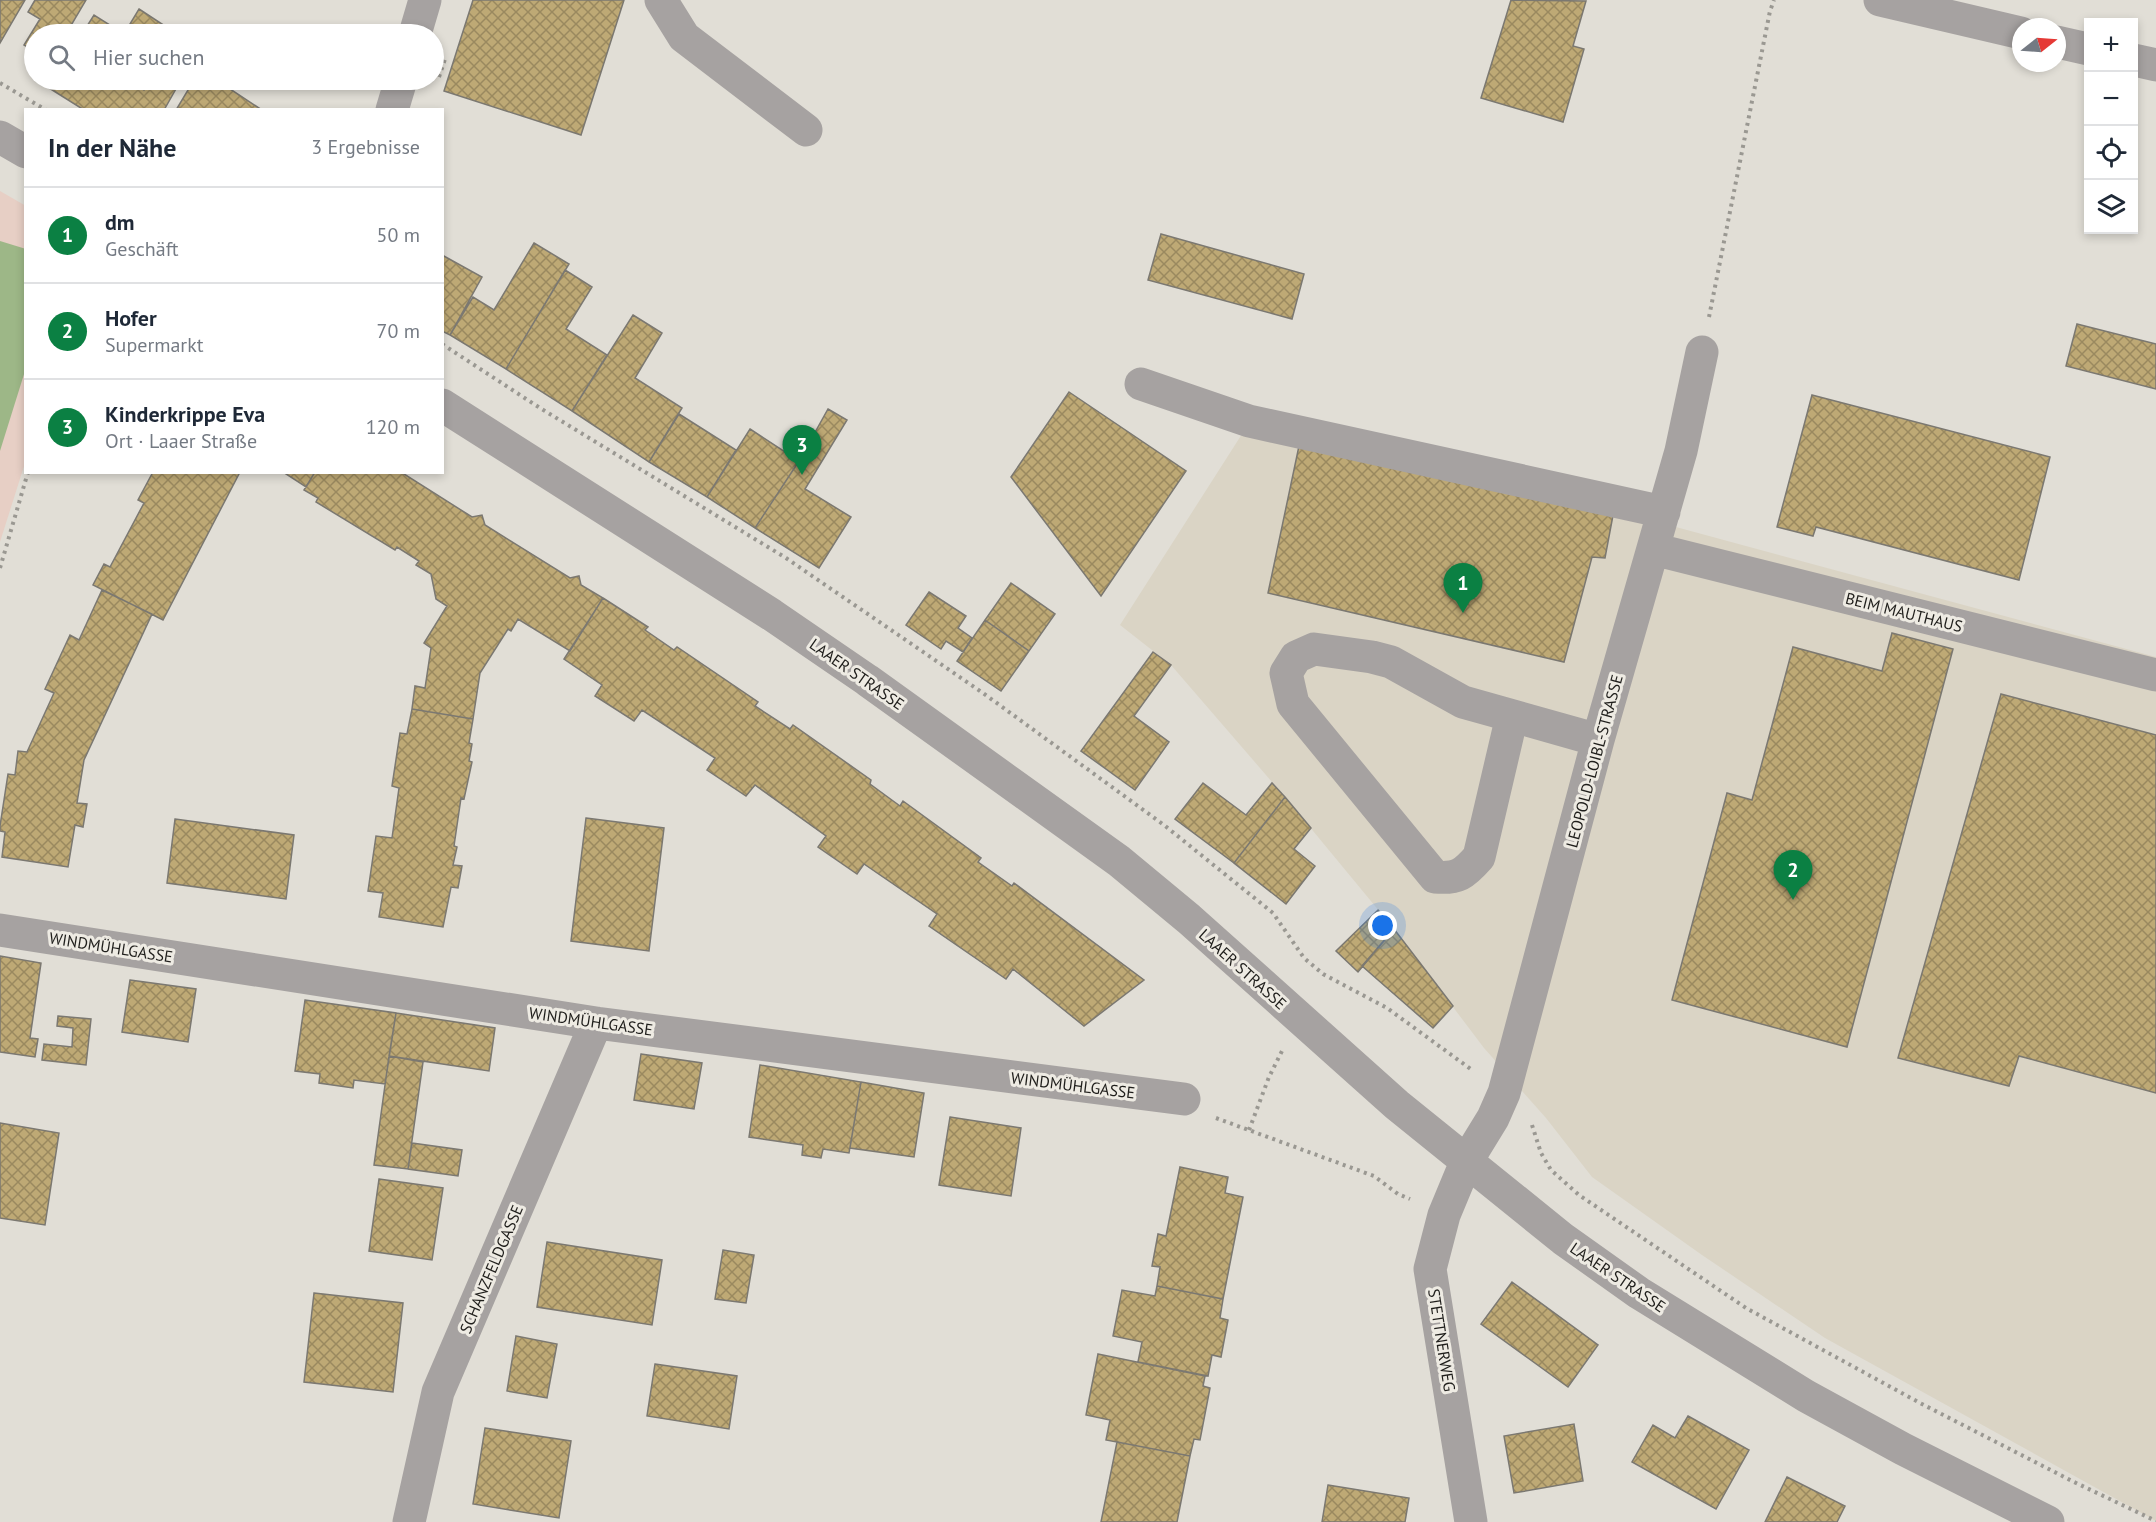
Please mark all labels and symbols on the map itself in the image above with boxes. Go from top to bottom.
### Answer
north arrow [2012,18,2066,72]
pin: 3 [782,426,822,475]
pin: 1 [1444,564,1482,613]
street label: BEIM MAUTHAUS [1843,588,1965,636]
street label: LAAER STRASSE [806,634,908,714]
street label: LEOPOLD-LOIBL-STRASSE [1561,672,1627,850]
pin: 2 [1774,850,1812,900]
your location [1368,911,1397,940]
street label: LAAER STRASSE [1195,924,1291,1014]
street label: WINDMÜHLGASSE [48,927,174,967]
street label: WINDMÜHLGASSE [528,1002,654,1040]
street label: WINDMÜHLGASSE [1010,1067,1136,1103]
street label: SCHANZFELDGASSE [455,1202,527,1336]
street label: LAAER STRASSE [1566,1238,1670,1316]
street label: STETTNERWEG [1424,1287,1460,1393]

